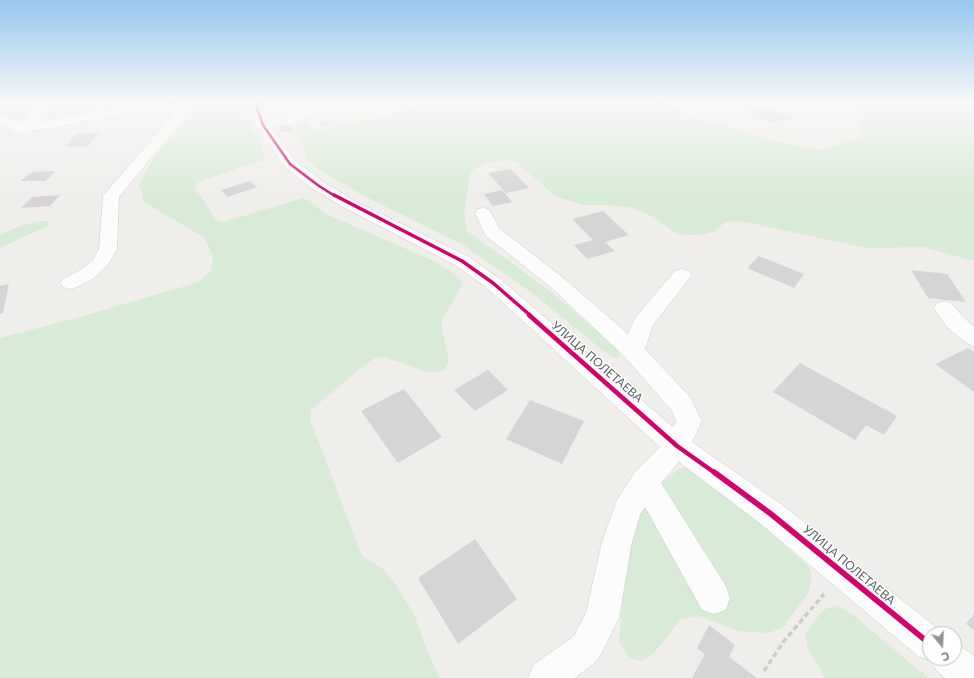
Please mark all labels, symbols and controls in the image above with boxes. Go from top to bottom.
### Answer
street label: УЛИЦА ПОЛЕТАЕВА [548,318,646,406]
street label: УЛИЦА ПОЛЕТАЕВА [800,522,898,608]
north arrow [922,626,962,666]
text: С [940,650,951,664]

